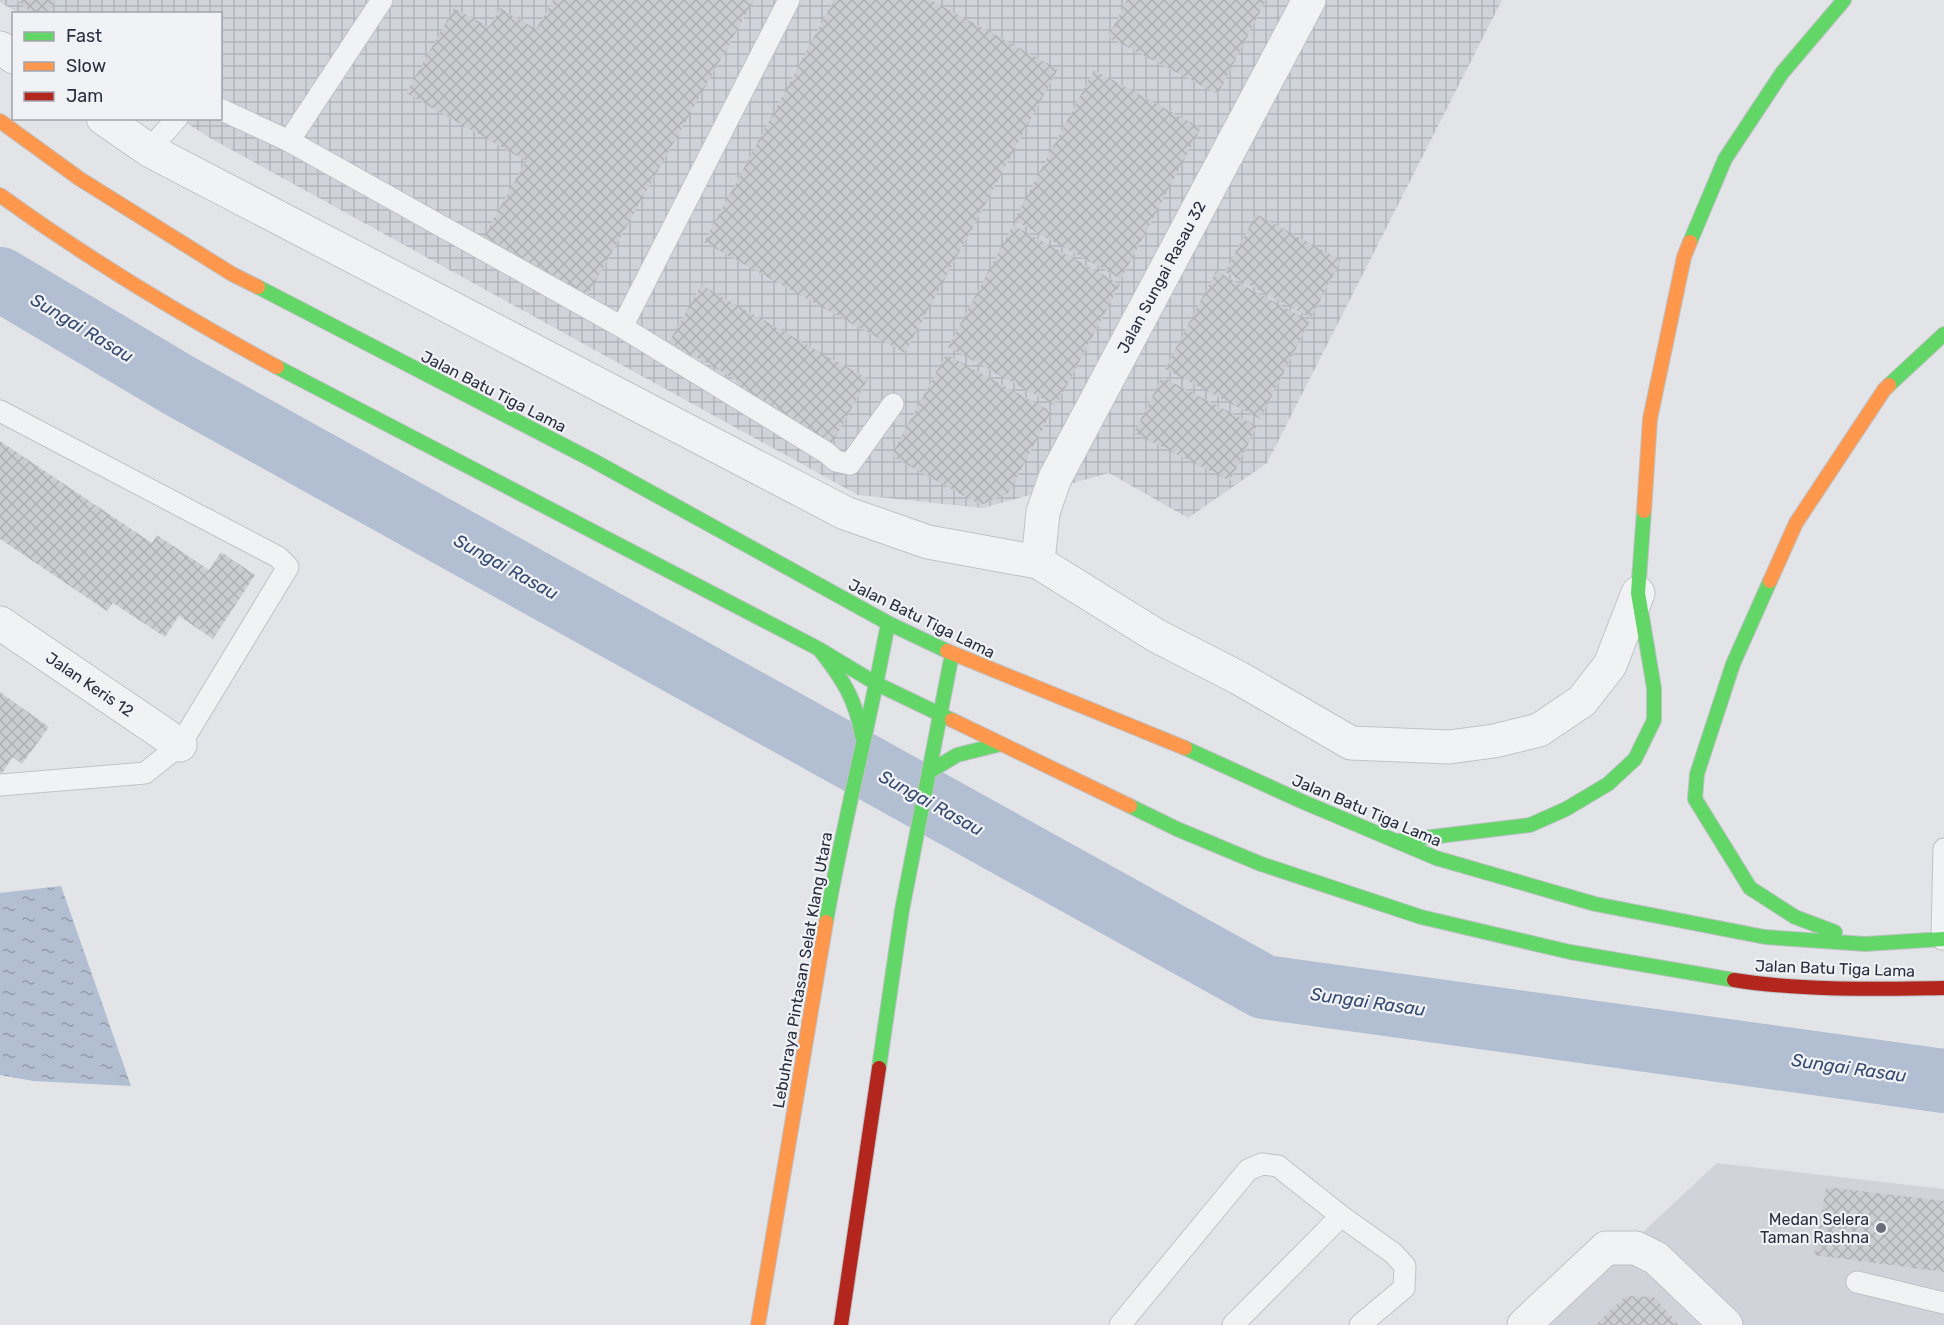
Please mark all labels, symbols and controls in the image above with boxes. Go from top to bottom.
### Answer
legend [12,12,222,120]
text: Fast [66,25,102,47]
text: Slow [66,55,106,77]
text: Jam [66,85,103,107]
street label: Jalan Sungai Rasau 32 [1113,198,1210,357]
water label: Sungai Rasau [27,289,137,367]
street label: Jalan Batu Tiga Lama [418,347,570,436]
water label: Sungai Rasau [450,529,562,605]
street label: Jalan Batu Tiga Lama [846,575,998,662]
street label: Jalan Keris 12 [42,648,137,721]
water label: Sungai Rasau [875,765,987,841]
street label: Jalan Batu Tiga Lama [1289,770,1444,851]
street label: Lebuhraya Pintasan Selat Klang Utara [769,830,836,1110]
street label: Jalan Batu Tiga Lama [1755,956,1915,981]
water label: Sungai Rasau [1309,983,1427,1021]
water label: Sungai Rasau [1790,1049,1908,1087]
place label: Medan Selera Taman Rashna [1760,1210,1869,1247]
marker: Medan Selera Taman Rashna [1874,1221,1888,1235]

